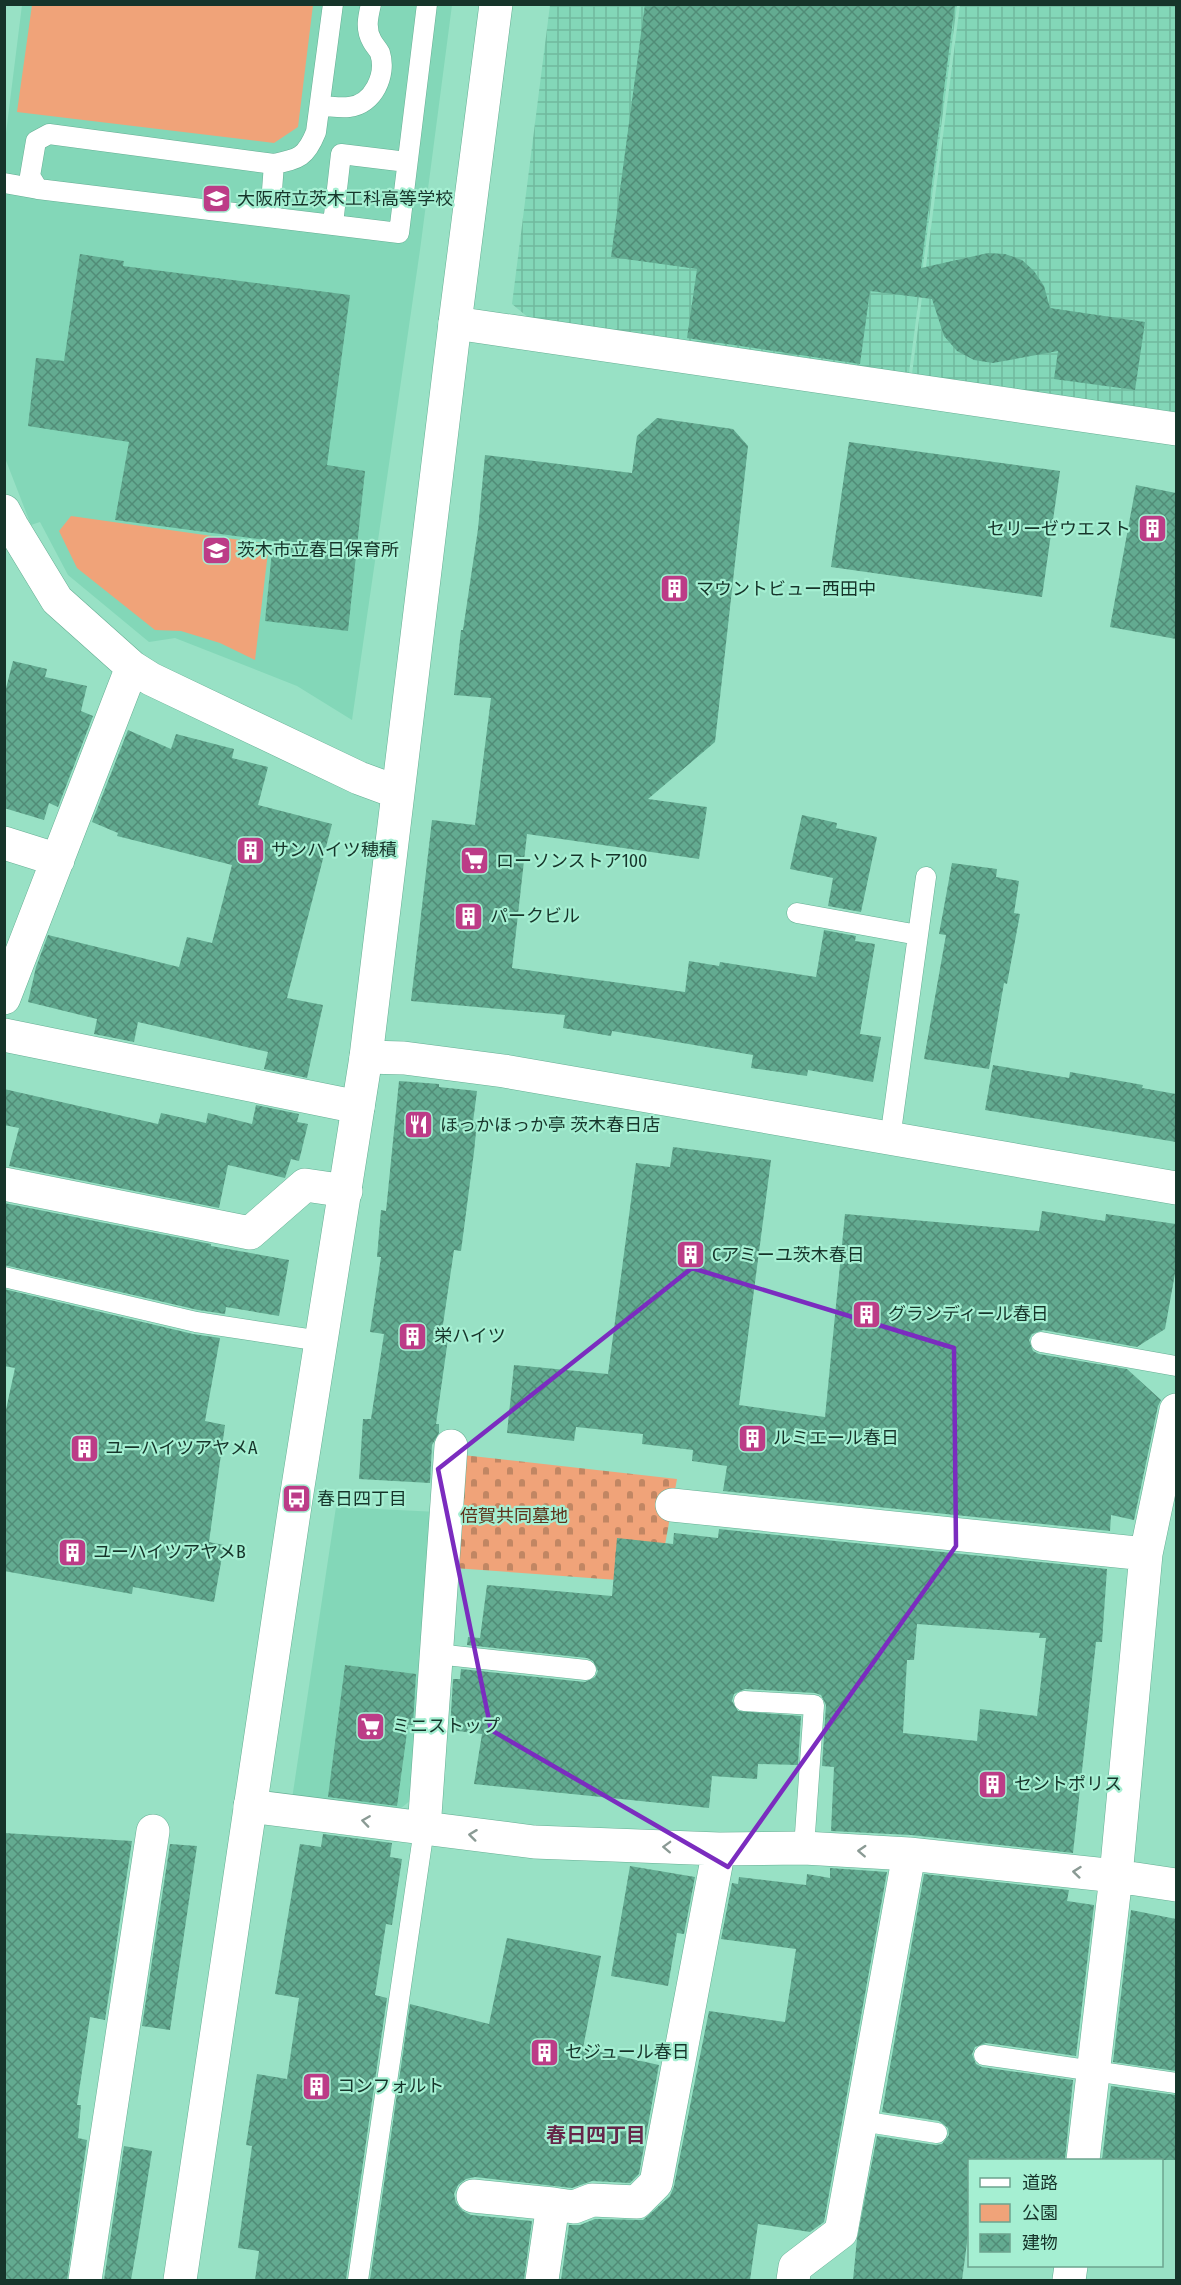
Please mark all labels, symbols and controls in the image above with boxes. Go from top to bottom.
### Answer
school or university icon: 大阪府立茨木工科高等学校 [200,183,232,215]
place label: 大阪府立茨木工科高等学校 [237,188,453,210]
building icon: セリーゼウエスト [1136,513,1168,545]
place label: セリーゼウエスト [987,518,1131,540]
school or university icon: 茨木市立春日保育所 [200,534,232,566]
place label: 茨木市立春日保育所 [237,539,399,561]
building icon: マウントビュー西田中 [659,573,691,605]
place label: マウントビュー西田中 [696,578,876,600]
building icon: サンハイツ穂積 [234,834,266,866]
place label: サンハイツ穂積 [271,839,397,861]
supermarket icon: ローソンストア100 [459,845,491,877]
place label: ローソンストア100 [496,850,647,872]
building icon: パークビル [453,900,485,932]
place label: パークビル [490,905,580,927]
restaurant icon: ほっかほっか亭 茨木春日店 [403,1109,435,1141]
place label: ほっかほっか亭 茨木春日店 [440,1114,660,1136]
building icon: Cアミーユ茨木春日 [675,1239,707,1271]
place label: Cアミーユ茨木春日 [712,1244,865,1266]
building icon: グランディール春日 [851,1298,883,1330]
place label: グランディール春日 [888,1303,1049,1325]
building icon: 栄ハイツ [397,1320,429,1352]
place label: 栄ハイツ [434,1325,506,1347]
building icon: ルミエール春日 [736,1422,768,1454]
place label: ルミエール春日 [773,1427,899,1449]
building icon: ユーハイツアヤメA [68,1432,100,1464]
place label: ユーハイツアヤメA [105,1437,258,1459]
bus stop icon: 春日四丁目 [280,1483,312,1515]
place label: 春日四丁目 [317,1488,407,1510]
park label: 倍賀共同墓地 [460,1505,568,1527]
building icon: ユーハイツアヤメB [56,1536,88,1568]
place label: ユーハイツアヤメB [93,1541,246,1563]
supermarket icon: ミニストップ [355,1710,387,1742]
place label: ミニストップ [392,1715,500,1737]
building icon: セントポリス [977,1768,1009,1800]
place label: セントポリス [1014,1773,1122,1795]
one-way arrow [361,1815,370,1828]
one-way arrow [468,1829,477,1841]
one-way arrow [663,1841,672,1853]
one-way arrow [857,1845,866,1858]
one-way arrow [1072,1866,1081,1879]
building icon: セジュール春日 [528,2036,560,2068]
place label: セジュール春日 [565,2041,690,2063]
building icon: コンフォルト [300,2070,332,2102]
place label: コンフォルト [337,2075,444,2097]
district label: 春日四丁目 [546,2123,646,2147]
legend [968,2159,1163,2267]
text: 道路 [1022,2172,1058,2194]
text: 公園 [1022,2202,1058,2224]
text: 建物 [1022,2232,1058,2254]

